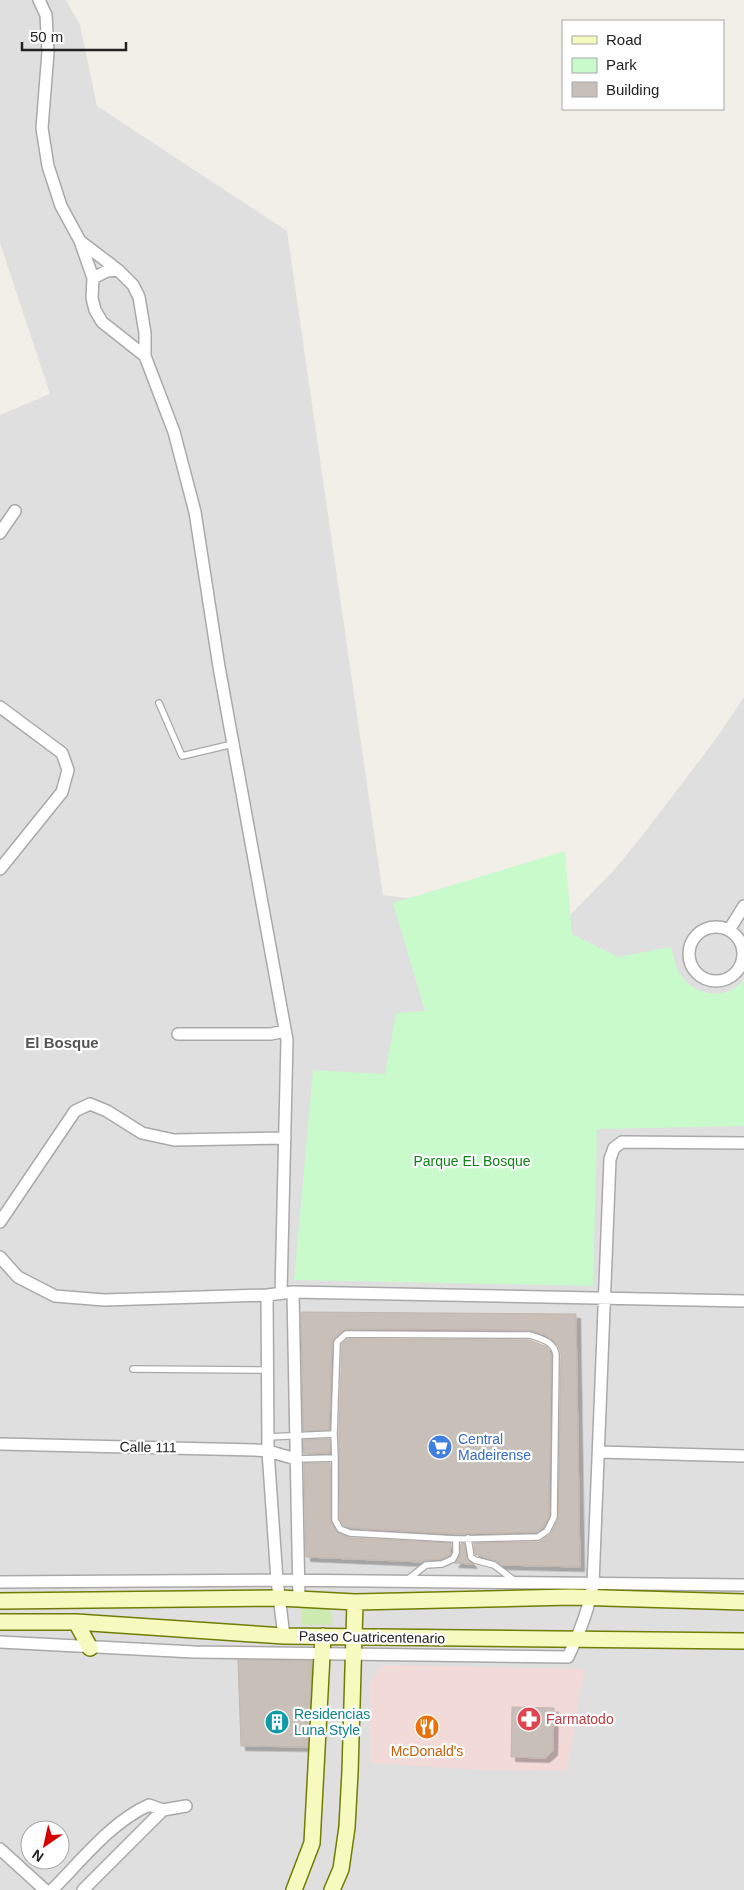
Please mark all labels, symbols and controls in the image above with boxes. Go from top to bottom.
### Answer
scale bar [22,20,126,52]
legend [562,20,724,110]
text: 50 m [30,28,63,45]
text: Road [606,31,642,48]
text: Park [606,56,637,73]
text: Building [606,81,659,98]
district label: El Bosque [25,1034,99,1051]
park label: Parque EL Bosque [413,1153,531,1169]
place label: Central Madeirense [458,1431,531,1463]
supermarket icon: Central Madeirense [427,1434,453,1460]
street label: Calle 111 [119,1439,177,1456]
street label: Paseo Cuatricentenario [299,1628,445,1646]
place label: Residencias Luna Style [294,1706,370,1738]
pharmacy icon: Farmatodo [516,1706,542,1732]
building icon: Residencias Luna Style [264,1709,290,1735]
place label: Farmatodo [546,1711,614,1727]
restaurant icon: McDonald's [414,1714,440,1740]
place label: McDonald's [391,1743,463,1759]
north arrow [20,1820,70,1870]
text: N [29,1846,46,1865]

